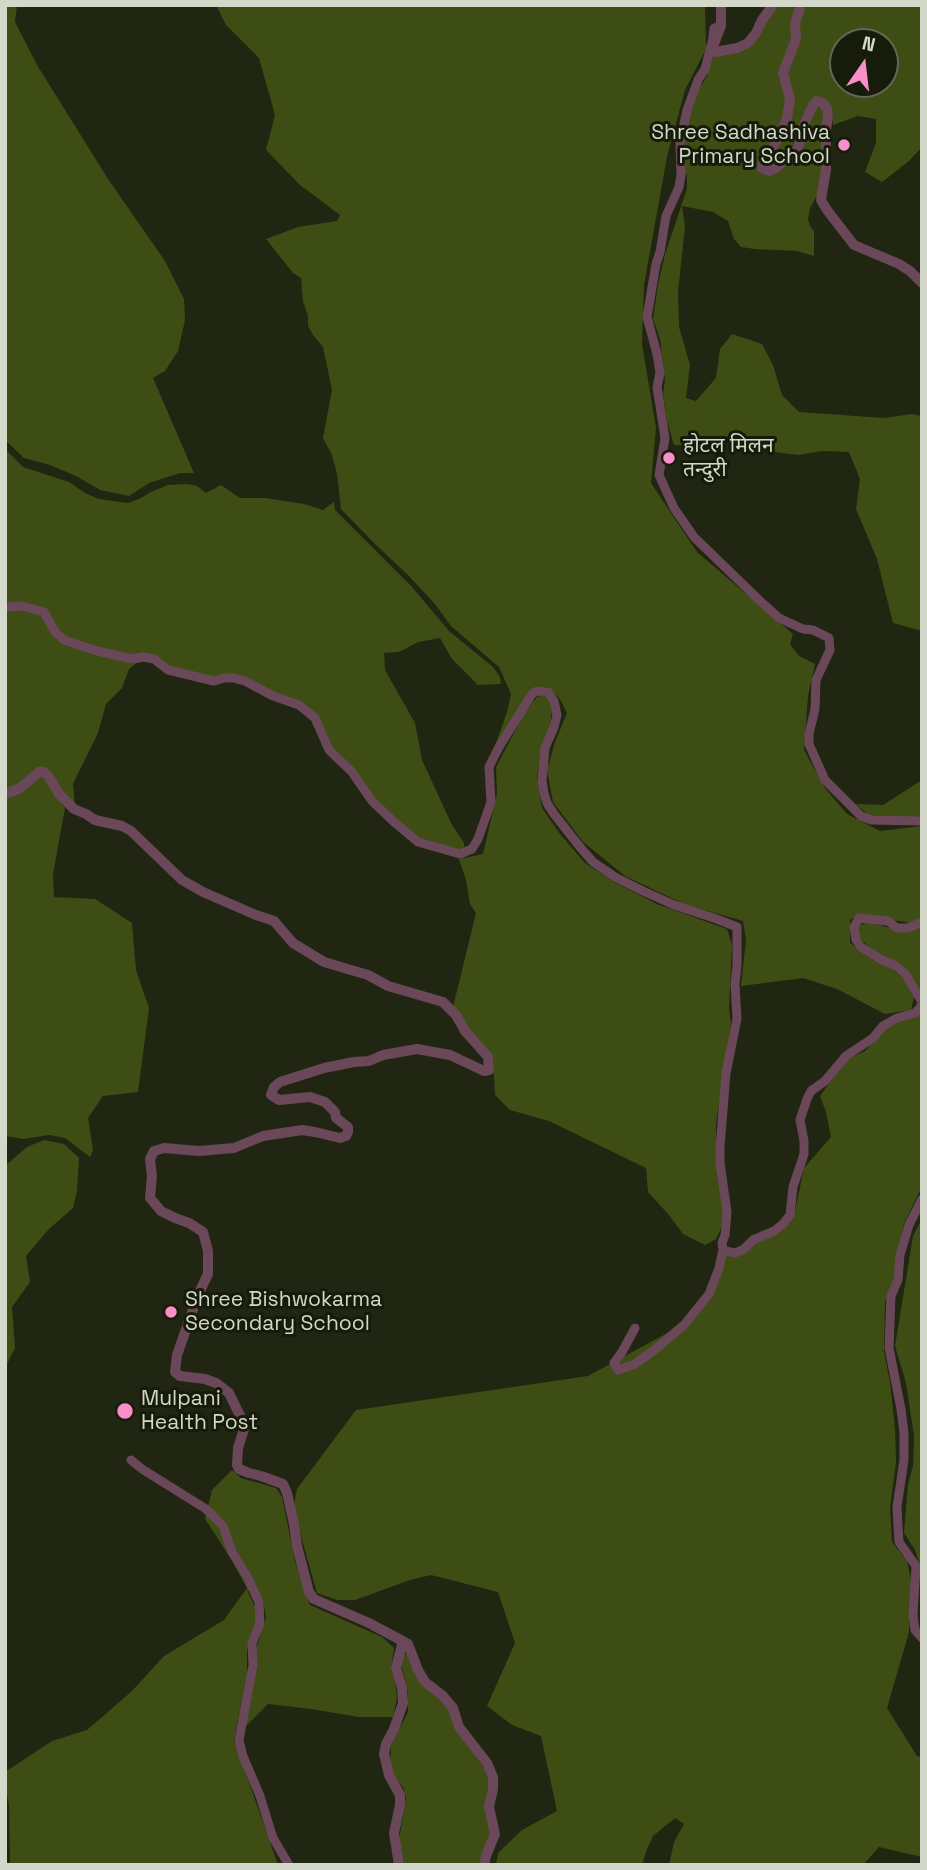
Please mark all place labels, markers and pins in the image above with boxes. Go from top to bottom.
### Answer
place label: Shree Sadhashiva Primary School [651,120,830,170]
marker: Shree Sadhashiva Primary School [836,137,852,153]
place label: होटल मिलन तन्दुरी [683,433,774,483]
marker: होटल मिलन तन्दुरी [661,450,677,466]
place label: Shree Bishwokarma Secondary School [185,1287,382,1337]
marker: Shree Bishwokarma Secondary School [163,1304,179,1320]
place label: Mulpani Health Post [141,1386,258,1436]
marker: Mulpani Health Post [115,1401,135,1421]

